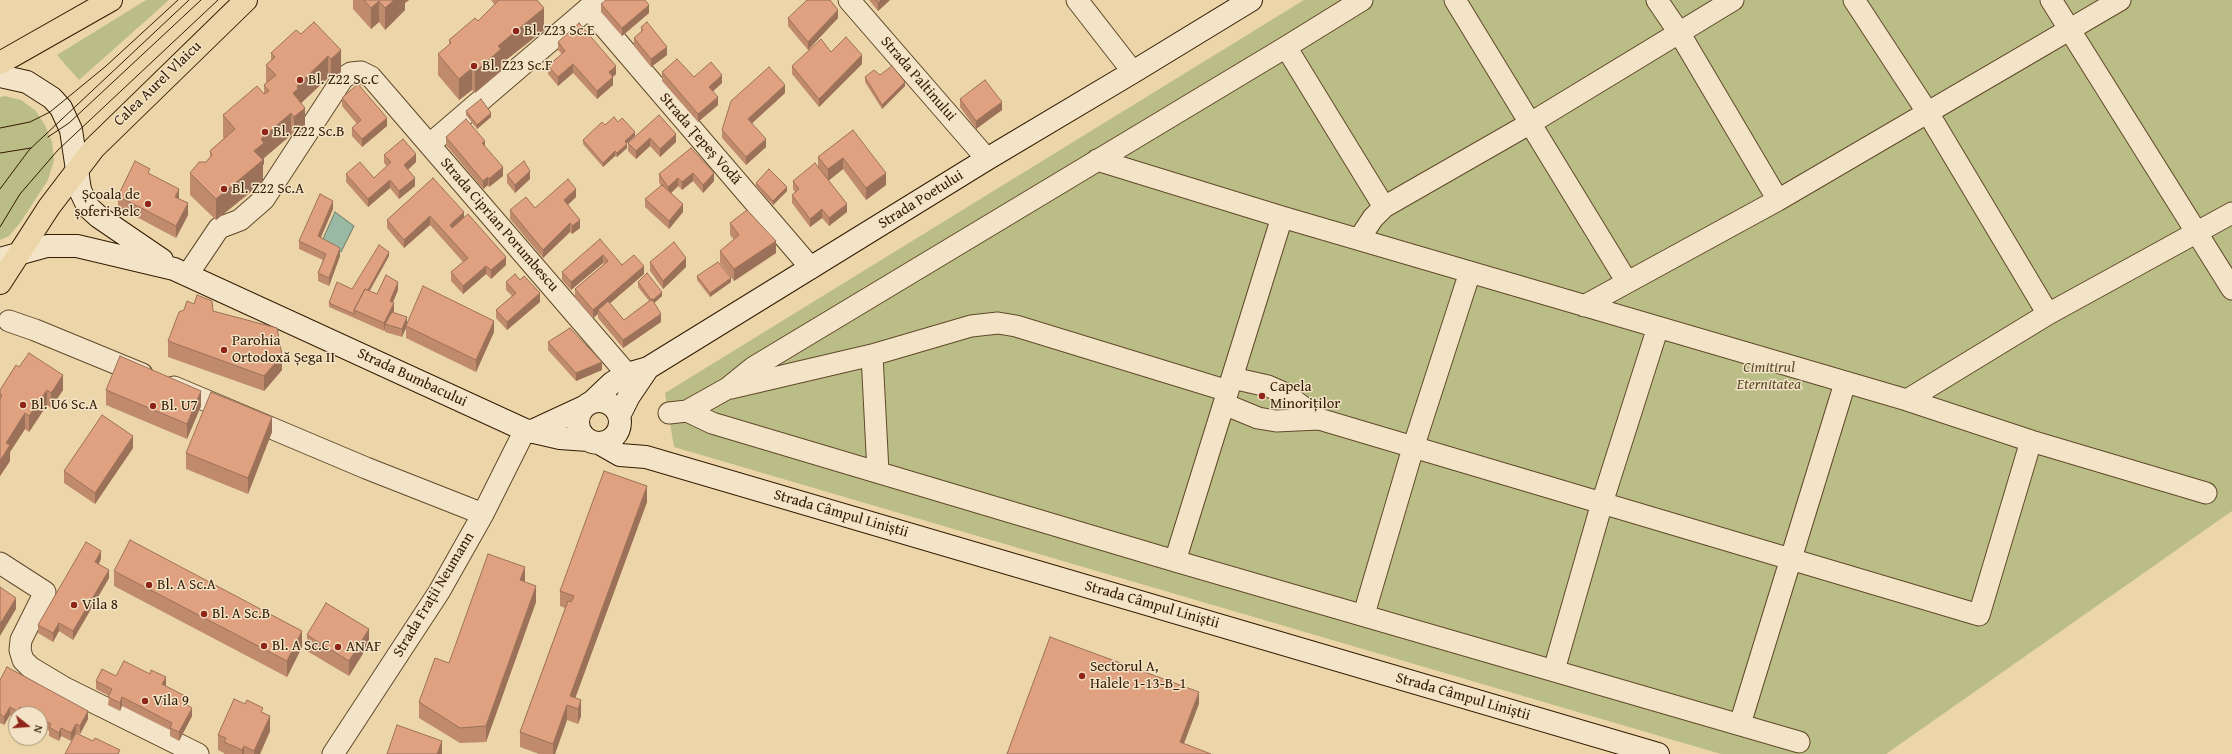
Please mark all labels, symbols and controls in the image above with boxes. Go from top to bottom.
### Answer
place label: Bl. Z23 Sc.E [524,22,595,40]
marker: Bl. Z23 Sc.E [511,26,521,36]
street label: Strada Paltinului [876,33,960,125]
street label: Calea Aurel Vlaicu [110,38,206,130]
place label: Bl. Z23 Sc.F [482,57,552,75]
marker: Bl. Z23 Sc.F [469,61,479,71]
place label: Bl. Z22 Sc.C [308,71,379,89]
marker: Bl. Z22 Sc.C [295,75,305,85]
street label: Strada Țepeș Vodă [655,89,745,189]
place label: Bl. Z22 Sc.B [273,123,344,141]
marker: Bl. Z22 Sc.B [260,127,270,137]
street label: Strada Ciprian Porumbescu [436,154,562,296]
street label: Strada Poetului [875,167,967,233]
place label: Bl. Z22 Sc.A [232,180,304,198]
marker: Bl. Z22 Sc.A [219,184,229,194]
place label: Școala de șoferi Belc [74,186,140,221]
marker: Școala de șoferi Belc [143,199,153,209]
place label: Parohia Ortodoxă Șega II [232,332,335,367]
marker: Parohia Ortodoxă Șega II [219,345,229,355]
street label: Strada Bumbacului [354,345,470,411]
park label: Cimitirul Eternitatea [1737,359,1801,394]
place label: Capela Minoriților [1270,378,1341,413]
marker: Capela Minoriților [1257,391,1267,401]
place label: Bl. U6 Sc.A [31,396,98,414]
place label: Bl. U7 [161,397,198,415]
marker: Bl. U6 Sc.A [18,400,28,410]
marker: Bl. U7 [148,401,158,411]
street label: Strada Câmpul Liniștii [772,486,910,542]
street label: Strada Frații Neumann [390,529,478,661]
place label: Bl. A Sc.A [157,576,216,594]
street label: Strada Câmpul Liniștii [1083,577,1221,633]
marker: Bl. A Sc.A [144,580,154,590]
place label: Vila 8 [82,596,118,614]
marker: Vila 8 [69,600,79,610]
place label: Bl. A Sc.B [212,605,270,623]
marker: Bl. A Sc.B [199,609,209,619]
place label: Bl. A Sc.C [272,637,330,655]
place label: ANAF [346,638,381,656]
marker: Bl. A Sc.C [259,641,269,651]
marker: ANAF [333,642,343,652]
place label: Sectorul A, Halele 1-13-B_1 [1090,658,1186,693]
street label: Strada Câmpul Liniștii [1394,669,1532,725]
marker: Sectorul A, Halele 1-13-B_1 [1077,671,1087,681]
place label: Vila 9 [153,692,189,710]
marker: Vila 9 [140,696,150,706]
north arrow [8,706,48,746]
text: N [30,723,47,735]

